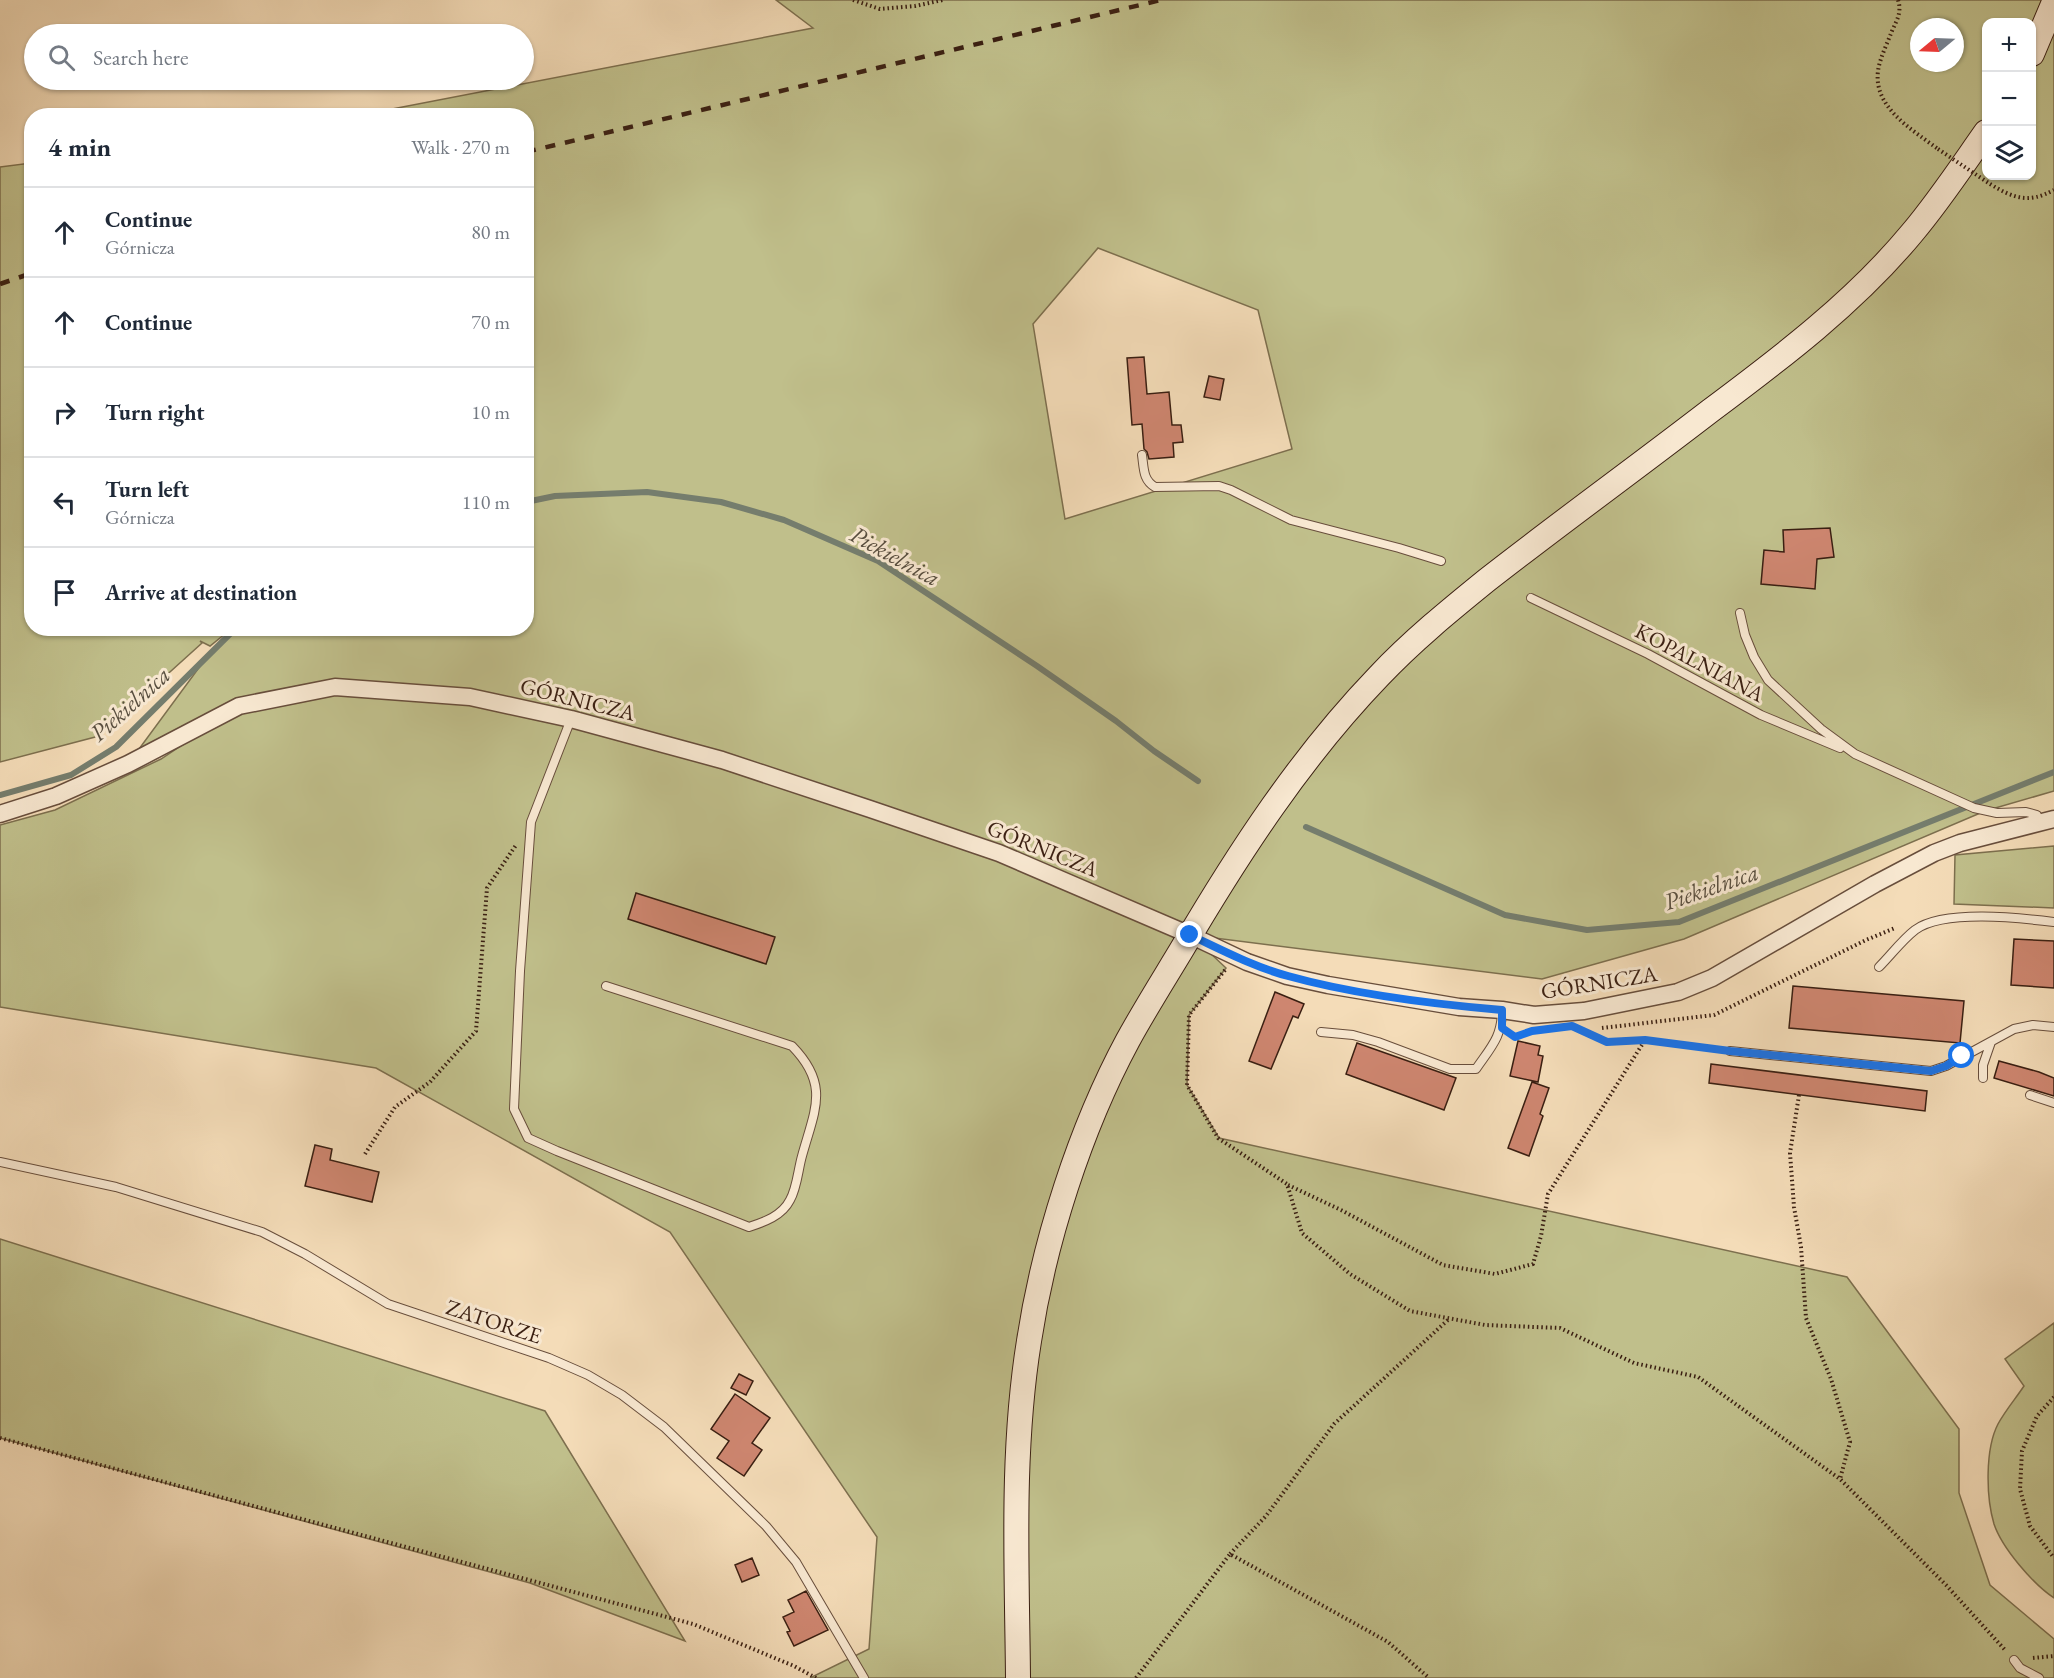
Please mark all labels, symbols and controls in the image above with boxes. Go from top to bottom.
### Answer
north arrow [1910,18,1964,72]
map controls [1982,18,2036,180]
button: + [1982,18,2036,72]
search box [24,24,534,90]
icon: search [45,41,78,74]
text: Search here [93,43,188,72]
button: − [1982,72,2036,126]
button: layers [1982,126,2036,180]
text: 4 min [48,130,111,164]
text: Walk · 270 m [411,134,510,160]
text: Continue [105,205,192,234]
icon: ahead [48,216,81,249]
text: 80 m [471,219,510,245]
text: Górnicza [105,234,175,260]
icon: ahead [48,306,81,339]
text: Continue [105,308,192,337]
text: 70 m [471,309,510,335]
icon: right [48,396,81,429]
text: Turn right [105,398,204,427]
text: 10 m [471,399,510,425]
text: Turn left [105,475,189,504]
icon: left [48,486,81,519]
text: 110 m [462,489,510,515]
text: Górnicza [105,504,175,530]
water label: Piekielnica [845,518,946,593]
icon: arrive [48,576,81,609]
text: Arrive at destination [105,578,297,607]
street label: KOPALNIANA [1630,616,1770,709]
water label: Piekielnica [83,659,177,748]
street label: GÓRNICZA [517,671,639,728]
street label: GÓRNICZA [983,813,1103,884]
water label: Piekielnica [1659,856,1762,917]
route end [1176,921,1202,947]
street label: GÓRNICZA [1539,959,1660,1006]
route start [1948,1042,1974,1068]
street label: ZATORZE [442,1292,545,1351]

